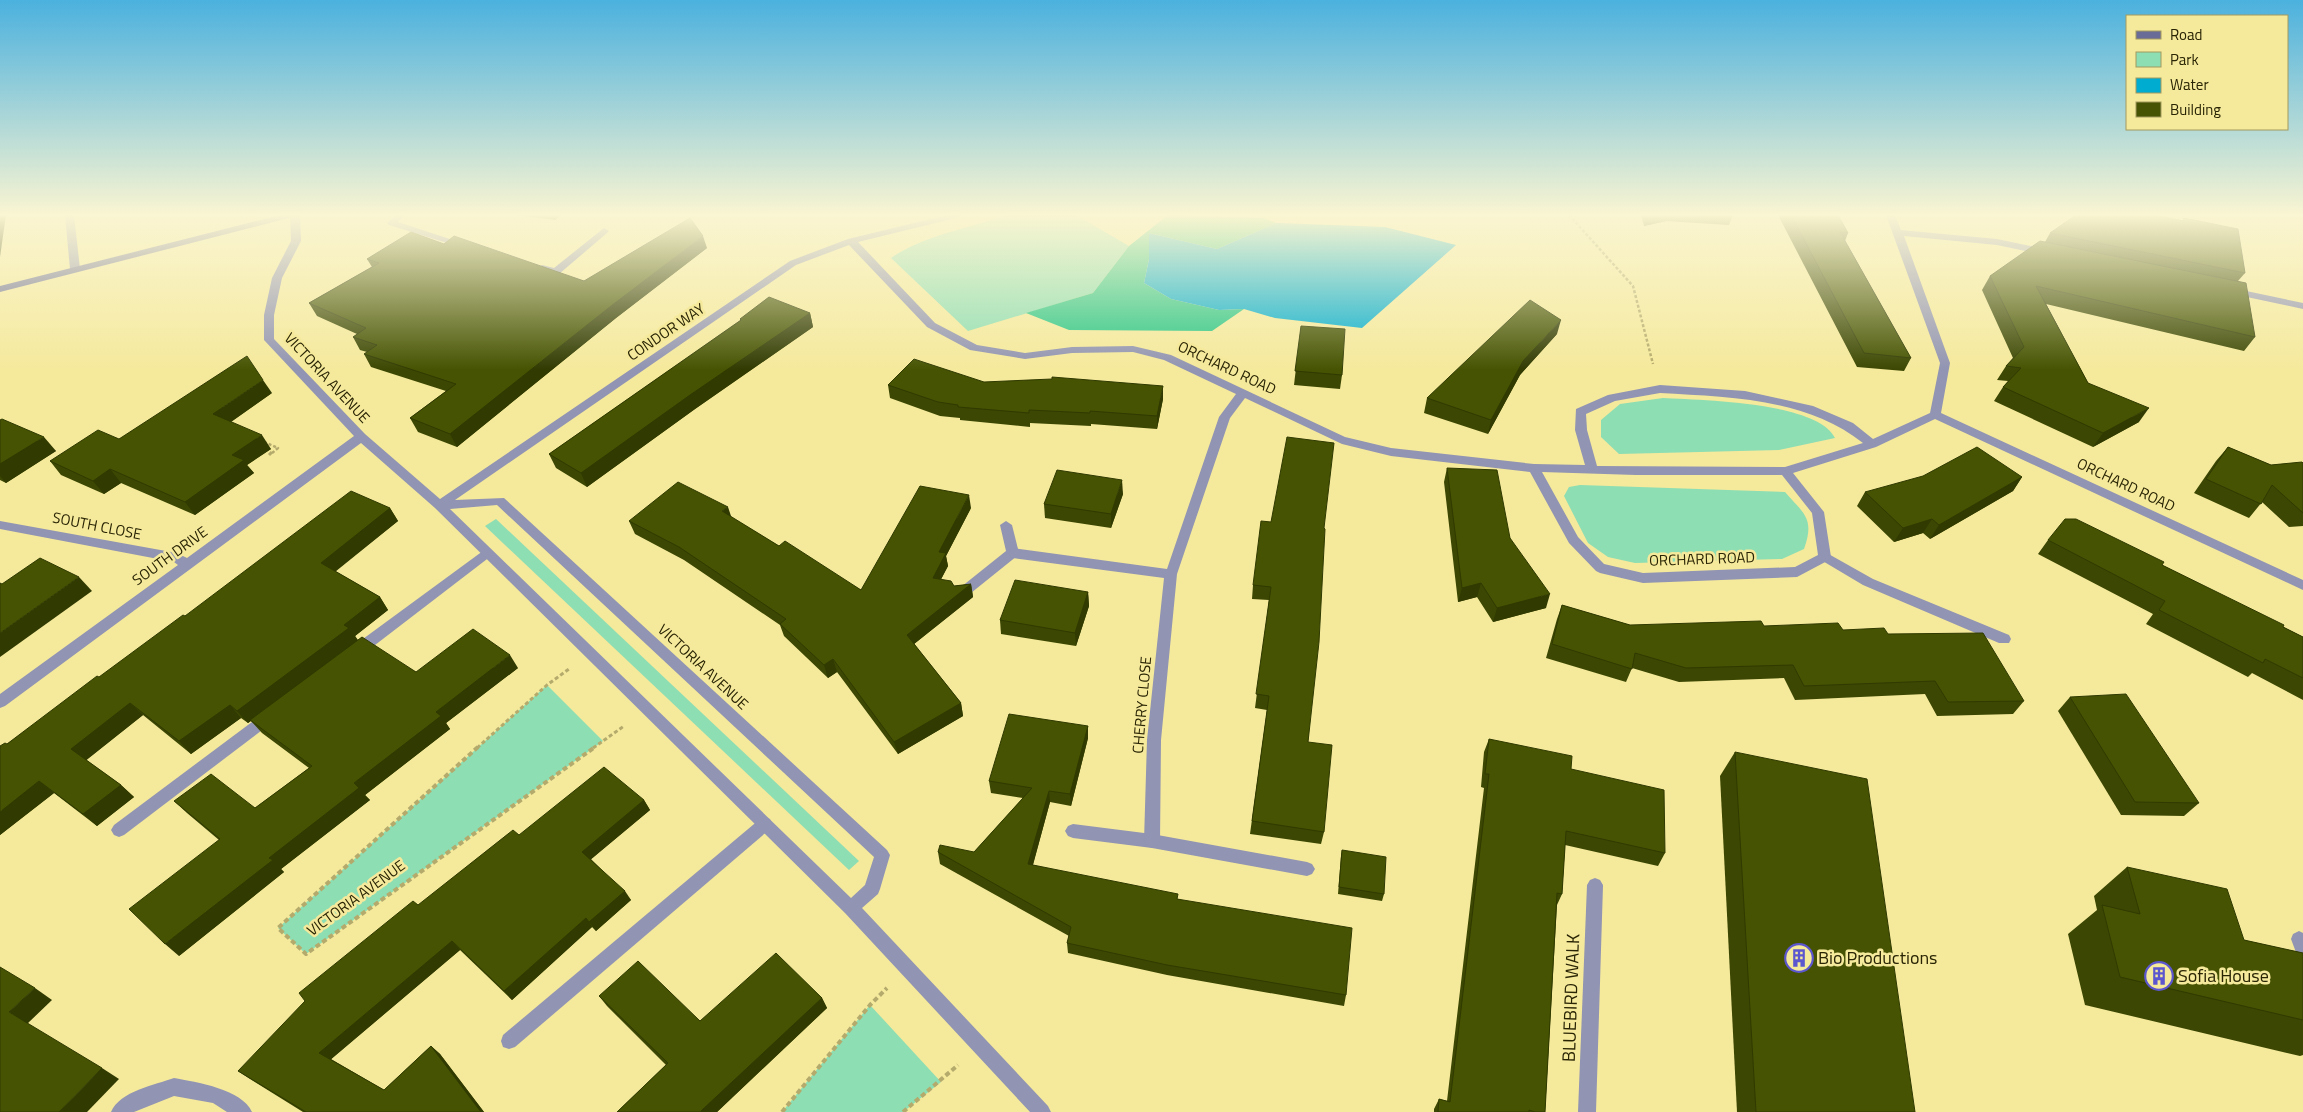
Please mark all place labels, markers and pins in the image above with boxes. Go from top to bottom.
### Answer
building icon: Bio Productions [1784,943,1814,973]
place label: Bio Productions [1818,944,1937,971]
building icon: Sofia House [2144,961,2174,991]
place label: Sofia House [2178,962,2269,989]

